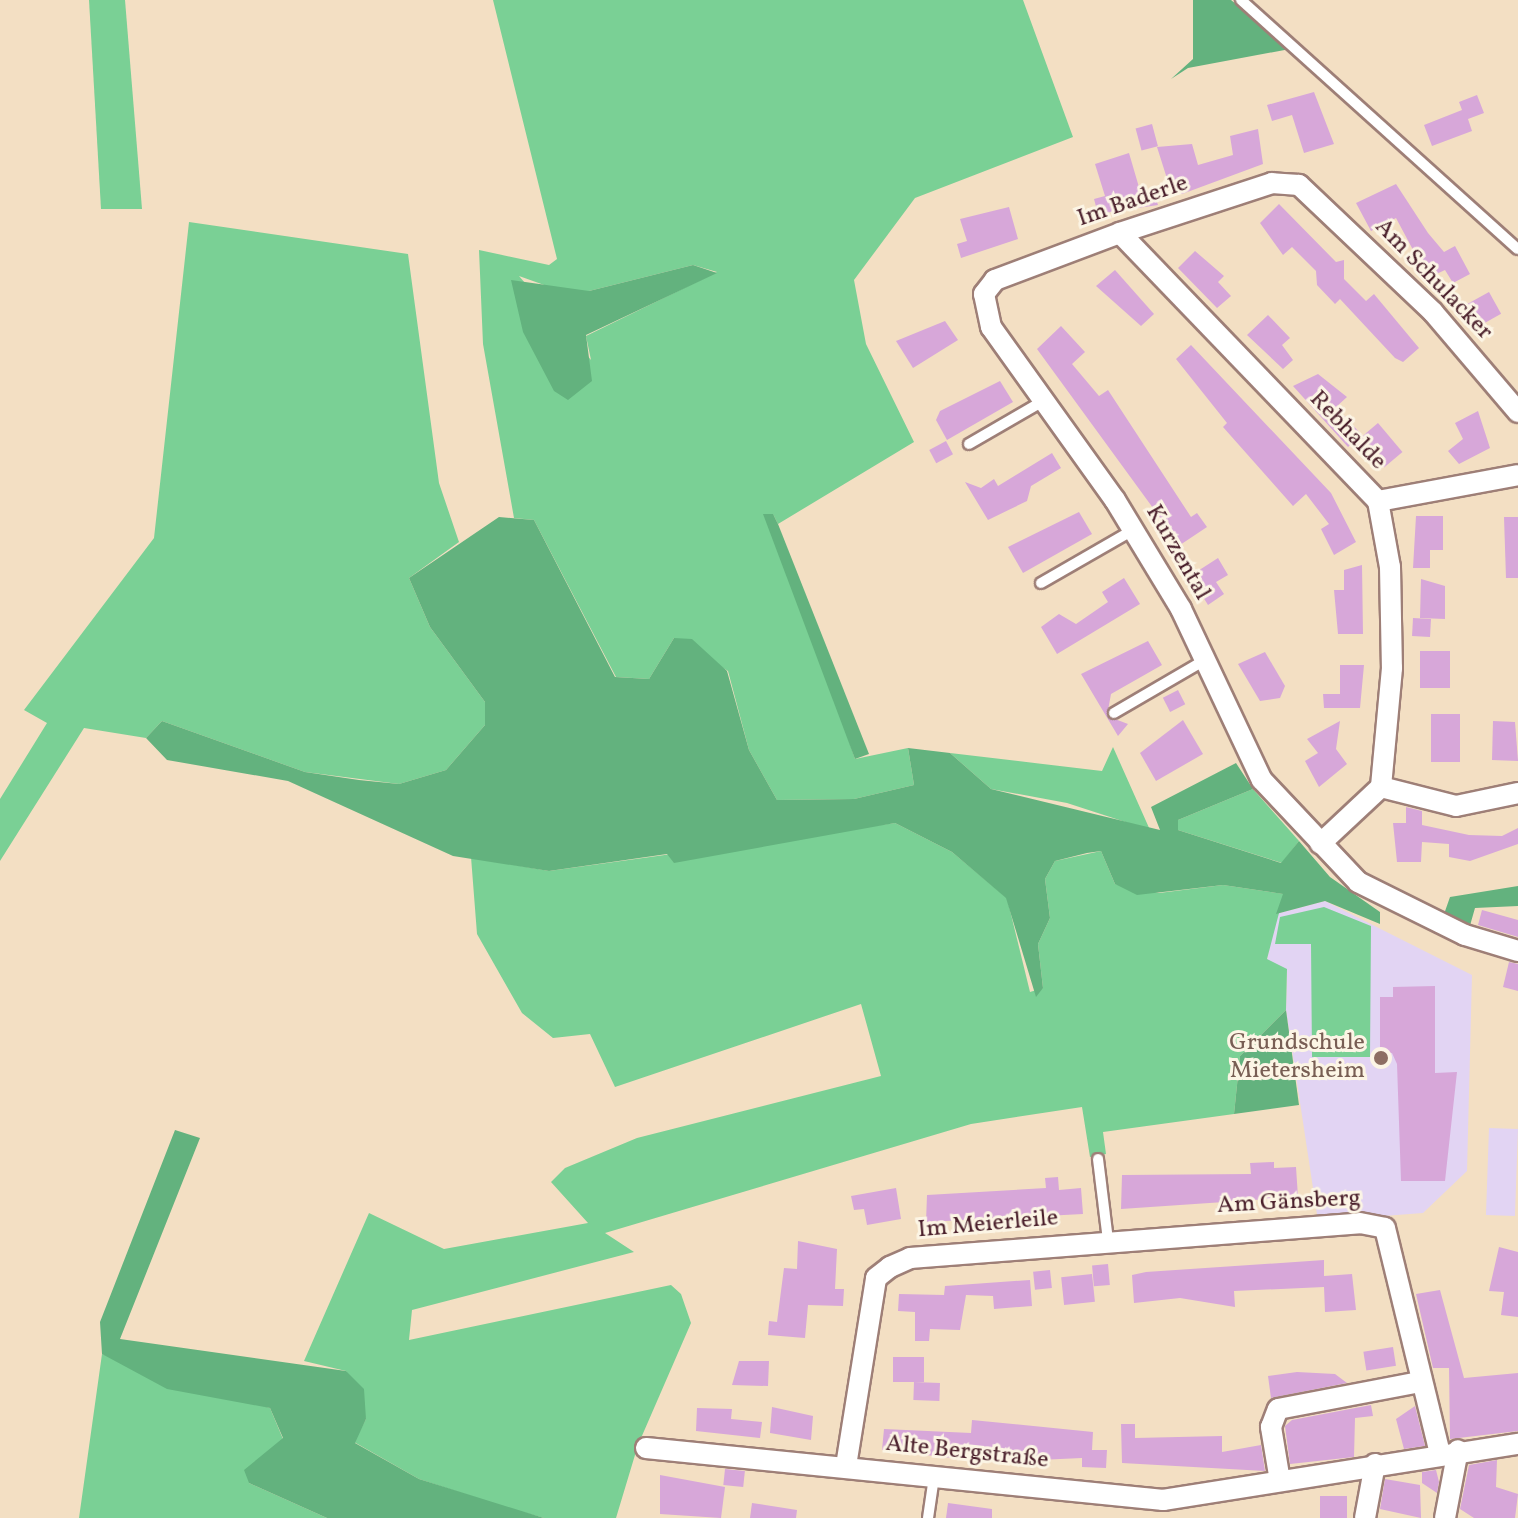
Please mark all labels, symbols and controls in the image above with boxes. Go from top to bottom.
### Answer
street label: Im Baderle [1074,170,1192,234]
street label: Am Schulacker [1368,213,1498,347]
street label: Rebhalde [1302,386,1392,476]
street label: Kurzental [1138,500,1216,606]
place label: Grundschule Mietersheim [1229,1030,1365,1086]
marker: Grundschule Mietersheim [1372,1049,1390,1067]
street label: Am Gänsberg [1216,1185,1362,1221]
street label: Im Meierleile [917,1205,1059,1245]
street label: Alte Bergstraße [884,1430,1050,1476]

